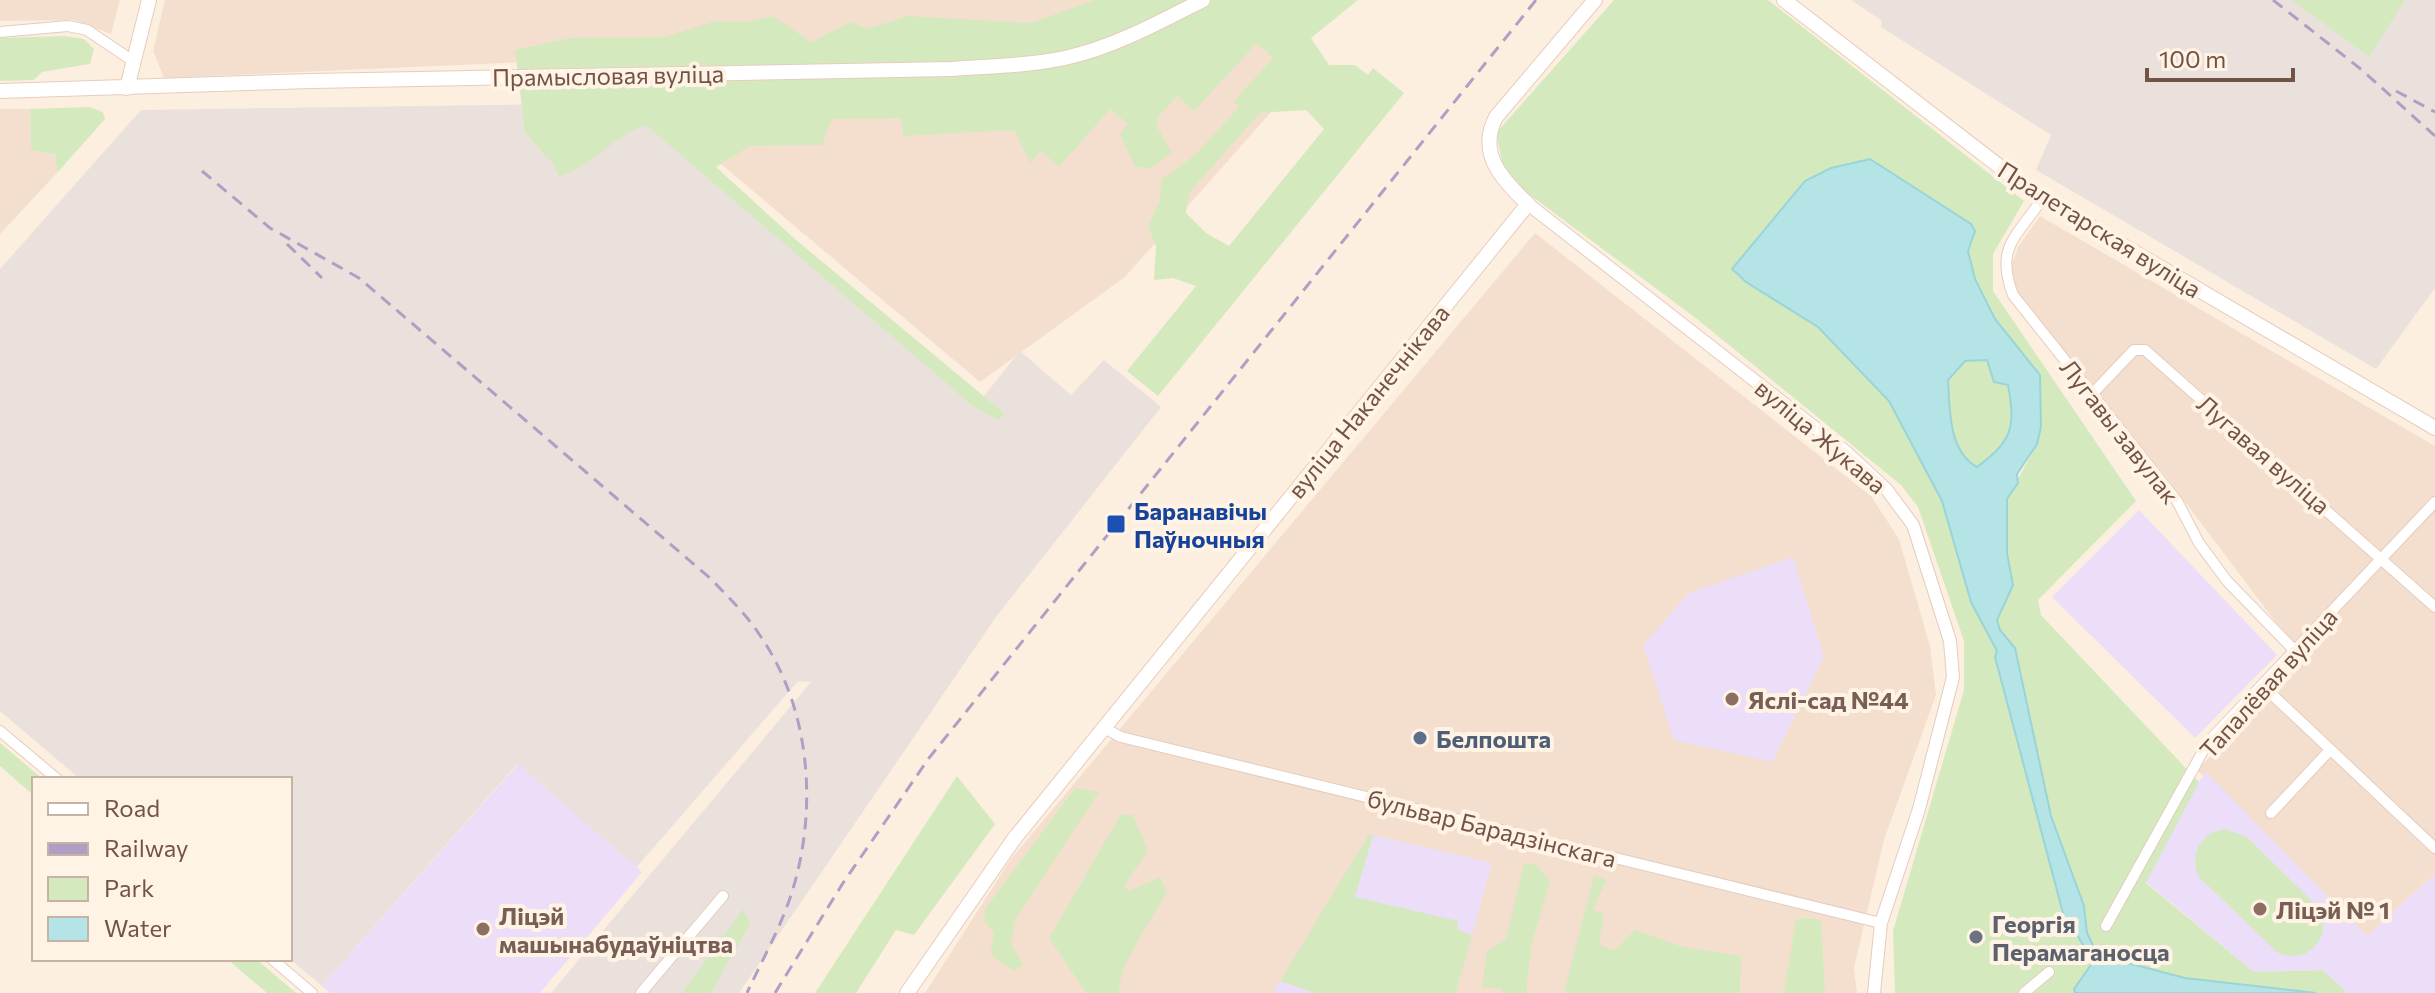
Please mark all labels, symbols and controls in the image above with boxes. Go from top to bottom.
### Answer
scale bar [2147,32,2293,82]
text: 100 m [2159,44,2226,73]
street label: Прамысловая вуліца [492,58,724,92]
street label: Пралетарская вуліца [1993,155,2207,303]
street label: вуліца Наканечнікава [1281,298,1455,504]
street label: Лугавы завулак [2055,353,2186,509]
street label: вуліца Жукава [1750,373,1892,499]
street label: Лугавая вуліца [2192,388,2336,520]
place label: Баранавічы Паўночныя [1134,496,1267,553]
marker: Баранавічы Паўночныя [1105,513,1127,535]
street label: Тапалёвая вуліца [2193,602,2343,764]
place label: Яслі-сад №44 [1748,685,1909,714]
marker: Яслі-сад №44 [1723,690,1741,708]
place label: Белпошта [1436,724,1551,753]
marker: Белпошта [1411,729,1429,747]
legend [32,777,292,961]
street label: бульвар Барадзінскага [1365,783,1619,873]
text: Road [104,793,160,822]
text: Railway [104,833,189,862]
text: Park [104,873,154,902]
place label: Ліцэй № 1 [2276,895,2390,924]
marker: Ліцэй № 1 [2251,900,2269,918]
place label: Ліцэй машынабудаўніцтва [499,901,733,958]
place label: Георгія Перамаганосца [1992,909,2170,966]
text: Water [104,913,172,942]
marker: Ліцэй машынабудаўніцтва [474,920,492,938]
marker: Георгія Перамаганосца [1967,928,1985,946]

